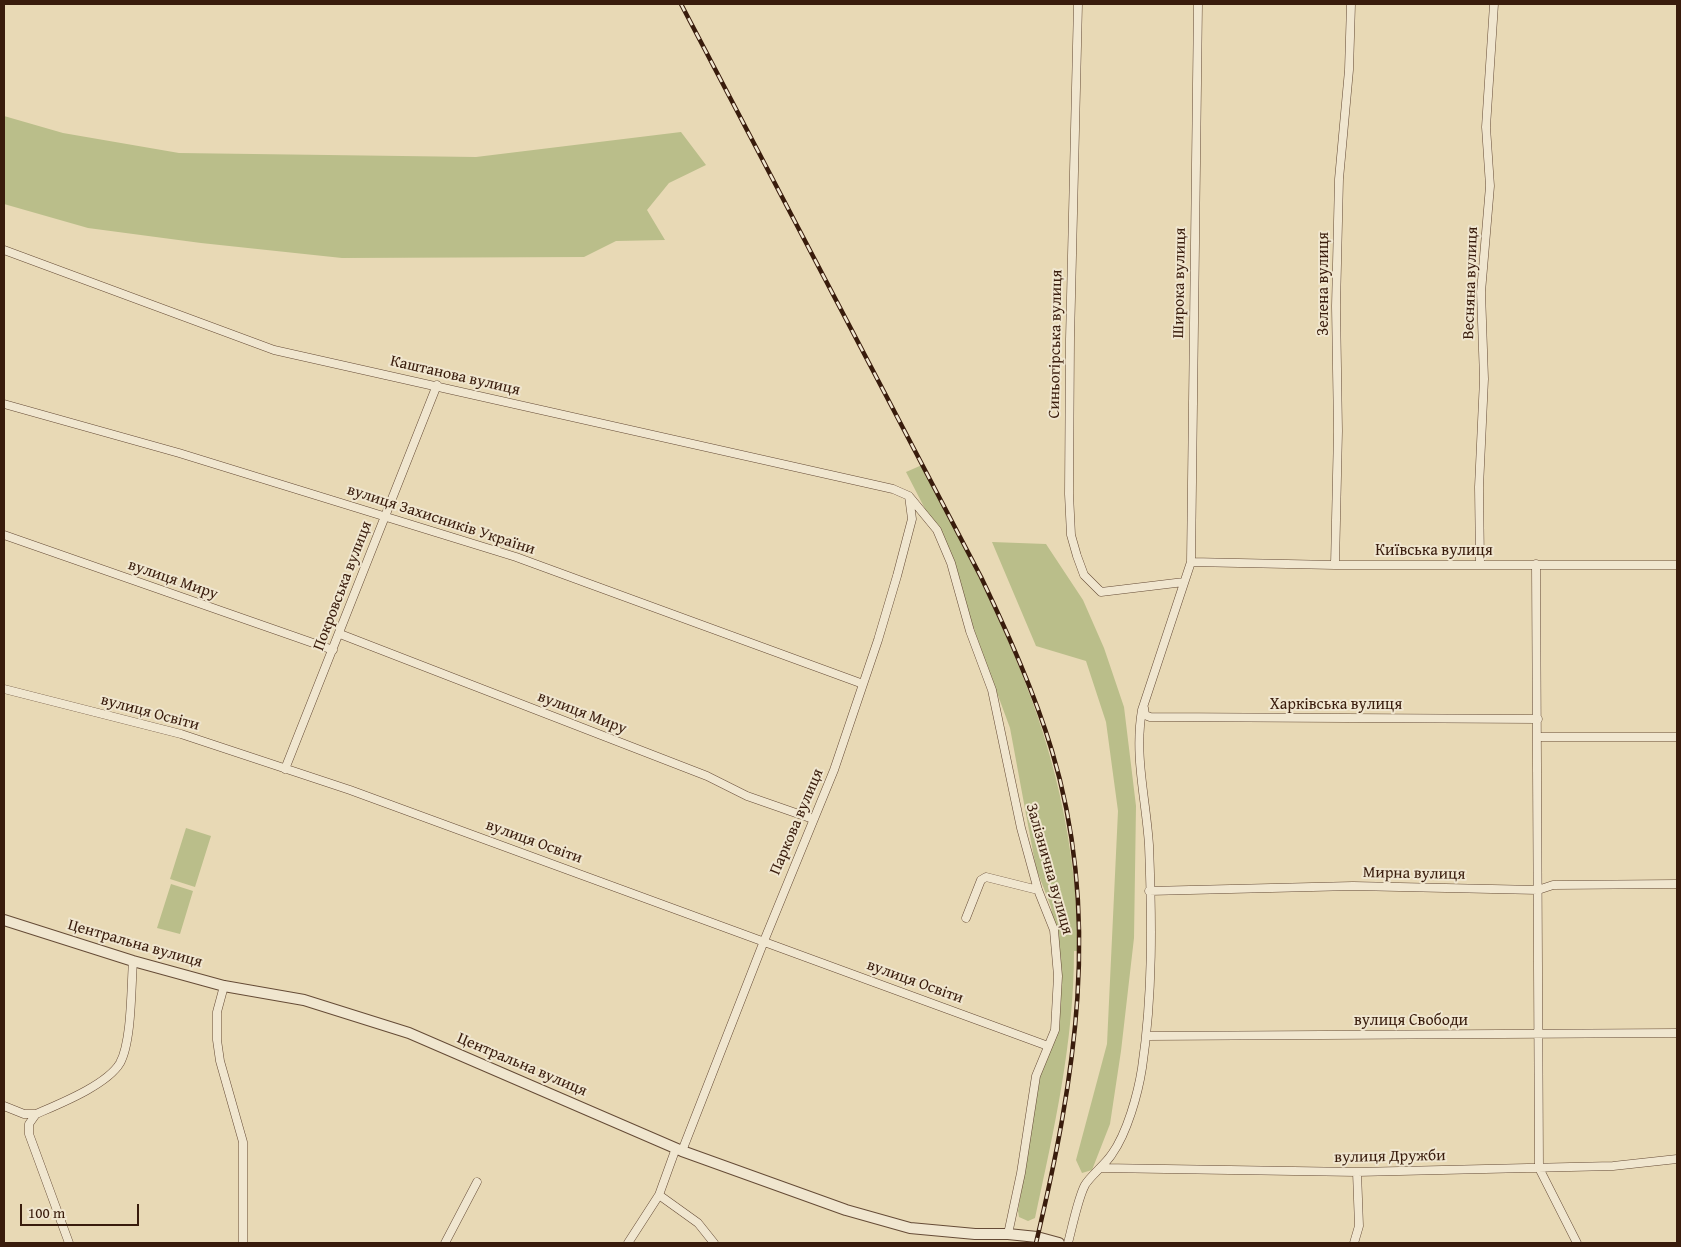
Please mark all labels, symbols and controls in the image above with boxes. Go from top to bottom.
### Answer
street label: Весняна вулиця [1459,226,1483,340]
street label: Широка вулиця [1169,227,1191,339]
street label: Зелена вулиця [1314,232,1334,336]
street label: Синьогірська вулиця [1045,269,1067,419]
street label: Каштанова вулиця [388,352,522,400]
street label: вулиця Захисників України [345,480,537,560]
street label: Покровська вулиця [309,519,377,653]
street label: Київська вулиця [1375,541,1493,561]
street label: вулиця Миру [126,556,220,604]
street label: вулиця Миру [535,687,629,739]
street label: вулиця Освіти [99,691,201,735]
street label: Харківська вулиця [1270,695,1402,715]
street label: Паркова вулиця [766,766,828,878]
street label: Залізнична вулиця [1021,801,1077,937]
street label: вулиця Освіти [483,816,585,868]
street label: Мирна вулиця [1363,864,1465,884]
street label: Центральна вулиця [65,916,205,972]
street label: вулиця Освіти [864,956,966,1008]
street label: вулиця Свободи [1354,1011,1468,1031]
street label: Центральна вулиця [454,1029,590,1101]
street label: вулиця Дружби [1334,1146,1446,1168]
scale bar [22,1194,141,1226]
text: 100 m [28,1202,65,1223]

